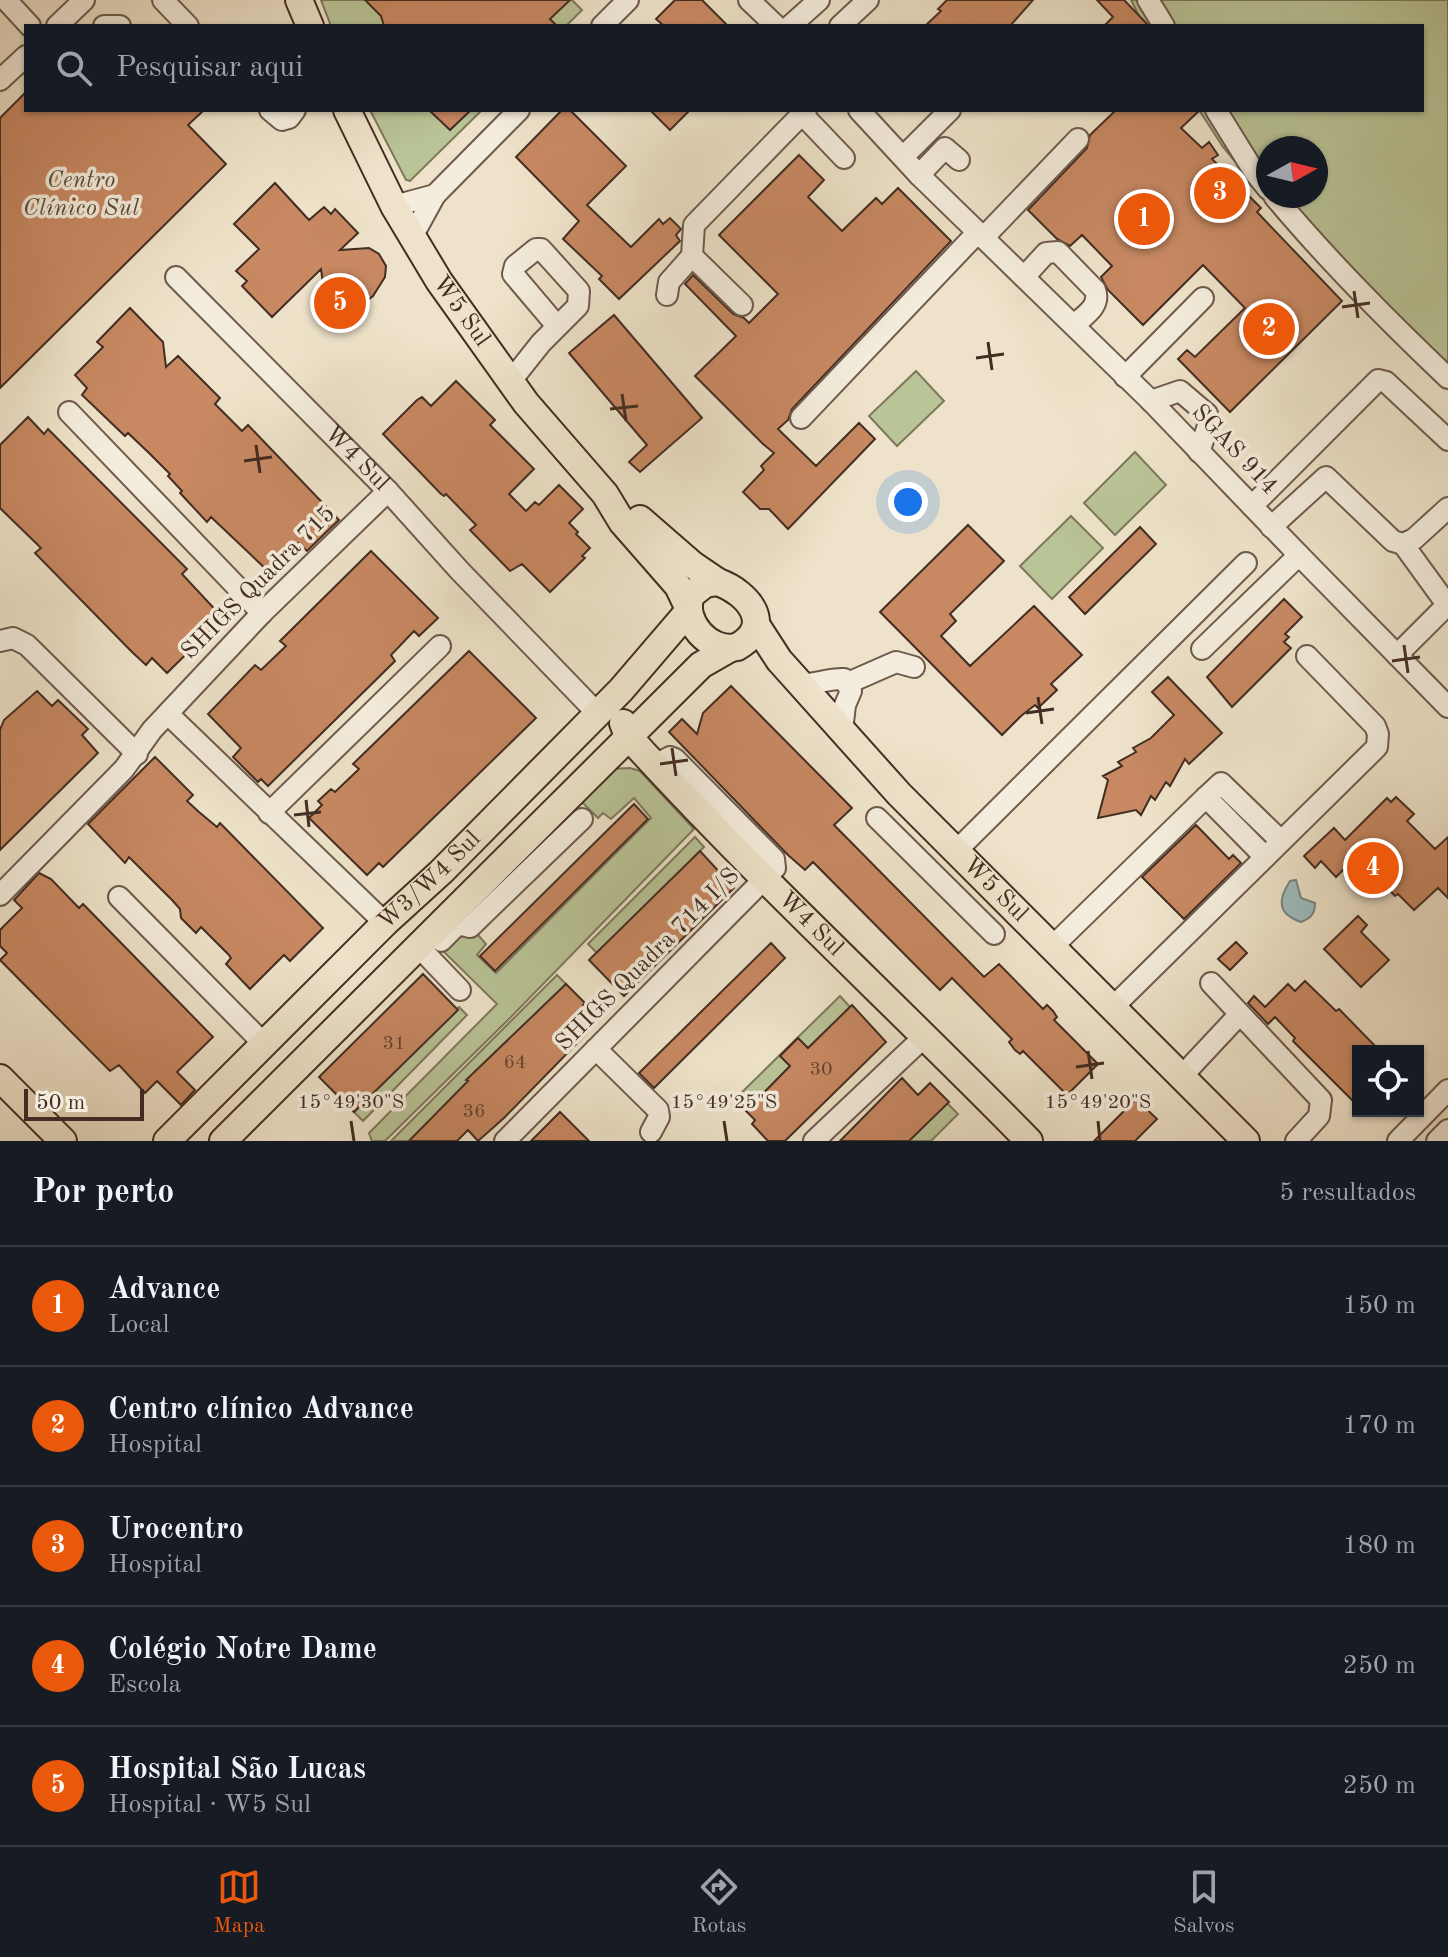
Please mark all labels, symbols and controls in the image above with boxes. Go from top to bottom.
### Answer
search box [24,24,1424,112]
icon: search [52,46,96,90]
text: Pesquisar aqui [116,53,303,83]
north arrow [1256,136,1328,208]
pin: 3 [1194,163,1246,223]
park label: Centro Clínico Sul [23,169,139,221]
pin: 1 [1118,189,1170,249]
street label: W5 Sul [428,272,494,351]
pin: 5 [314,273,366,333]
pin: 2 [1243,299,1295,359]
street label: SGAS 914 [1187,400,1281,500]
street label: W4 Sul [319,422,393,496]
your location [888,482,928,522]
street label: SHIGS Quadra 715 [178,502,340,664]
street label: W3/W4 Sul [374,827,486,934]
pin: 4 [1347,838,1399,898]
street label: W5 Sul [958,853,1032,927]
street label: SHIGS Quadra 714 I/S [552,864,744,1056]
street label: W4 Sul [773,887,847,961]
house number: 31 [382,1034,406,1054]
map controls [1352,1045,1424,1117]
button: locate [1352,1045,1424,1117]
house number: 64 [503,1053,527,1073]
house number: 30 [809,1060,833,1080]
scale bar [24,1085,144,1121]
text: 50 m [36,1092,85,1114]
text: 15°49'30"S [298,1093,404,1113]
text: 15°49'25"S [671,1093,777,1113]
text: 15°49'20"S [1045,1093,1151,1113]
house number: 36 [462,1102,486,1122]
text: Por perto [32,1176,174,1210]
text: 5 resultados [1279,1180,1416,1206]
text: Advance [108,1275,220,1305]
text: 1 [50,1293,66,1319]
text: 150 m [1343,1293,1416,1319]
text: Local [108,1312,170,1338]
text: Centro clínico Advance [108,1395,414,1425]
text: 2 [50,1413,66,1439]
text: 170 m [1343,1413,1416,1439]
text: Hospital [108,1432,202,1458]
text: Urocentro [108,1515,244,1545]
text: 3 [50,1533,66,1559]
text: 180 m [1343,1533,1416,1559]
text: Hospital [108,1552,202,1578]
text: Colégio Notre Dame [108,1635,377,1665]
text: 4 [50,1653,66,1679]
text: 250 m [1343,1653,1416,1679]
text: Escola [108,1672,181,1698]
text: Hospital São Lucas [108,1755,366,1785]
text: 5 [50,1773,66,1799]
text: 250 m [1343,1773,1416,1799]
text: Hospital · W5 Sul [108,1792,311,1818]
tab: Mapa [213,1865,265,1940]
tab: Rotas [692,1865,746,1940]
tab: Salvos [1173,1865,1235,1940]

